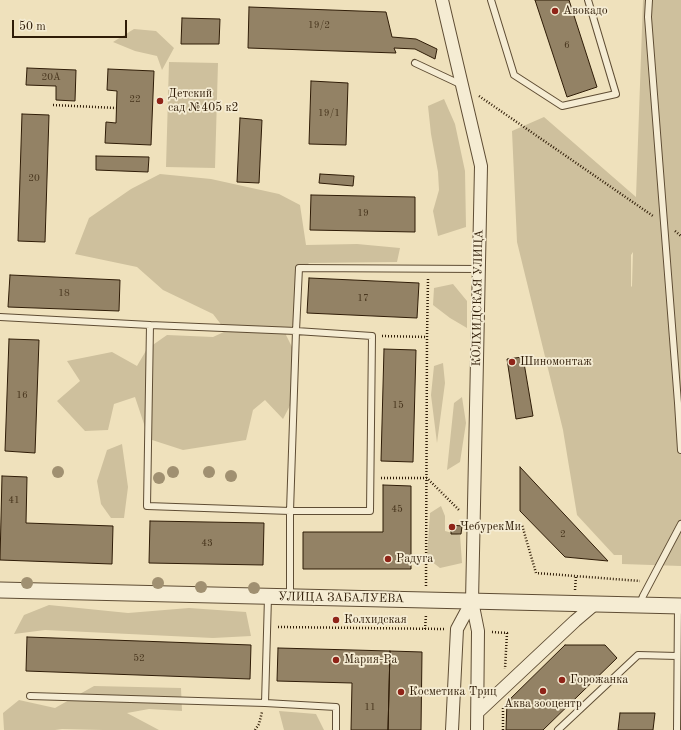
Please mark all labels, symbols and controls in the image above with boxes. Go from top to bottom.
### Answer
place label: Авокадо [563,4,608,18]
marker: Авокадо [550,6,560,16]
scale bar [14,12,129,38]
house number: 19/2 [308,19,330,31]
text: 50 m [19,21,46,33]
house number: 6 [564,39,570,51]
house number: 20А [41,71,61,83]
place label: Детский сад №405 к2 [168,87,238,115]
house number: 22 [129,93,141,105]
marker: Детский сад №405 к2 [155,96,165,106]
house number: 19/1 [318,107,340,119]
house number: 20 [28,172,40,184]
house number: 19 [357,207,369,219]
street label: КОЛХИДСКАЯ УЛИЦА [470,229,486,367]
house number: 18 [58,287,70,299]
house number: 17 [357,292,369,304]
place label: Шиномонтаж [520,355,592,369]
marker: Шиномонтаж [507,357,517,367]
house number: 16 [16,389,28,401]
house number: 15 [392,399,404,411]
house number: 41 [8,494,20,506]
house number: 45 [391,503,403,515]
place label: ЧебурекМи [460,520,521,534]
marker: ЧебурекМи [447,522,457,532]
house number: 2 [560,528,566,540]
house number: 43 [201,537,213,549]
place label: Радуга [396,552,433,566]
marker: Радуга [383,554,393,564]
street label: УЛИЦА ЗАБАЛУЕВА [278,590,404,606]
place label: Колхидская [344,613,407,627]
marker: Колхидская [331,615,341,625]
house number: 52 [133,652,145,664]
place label: Мария-Ра [344,653,397,667]
marker: Мария-Ра [331,655,341,665]
place label: Горожанка [570,673,628,687]
marker: Горожанка [557,675,567,685]
place label: Косметика Триц [409,685,497,699]
marker: Аква зооцентр [538,686,548,696]
marker: Косметика Триц [396,687,406,697]
place label: Аква зооцентр [504,697,582,711]
house number: 11 [364,701,376,713]

